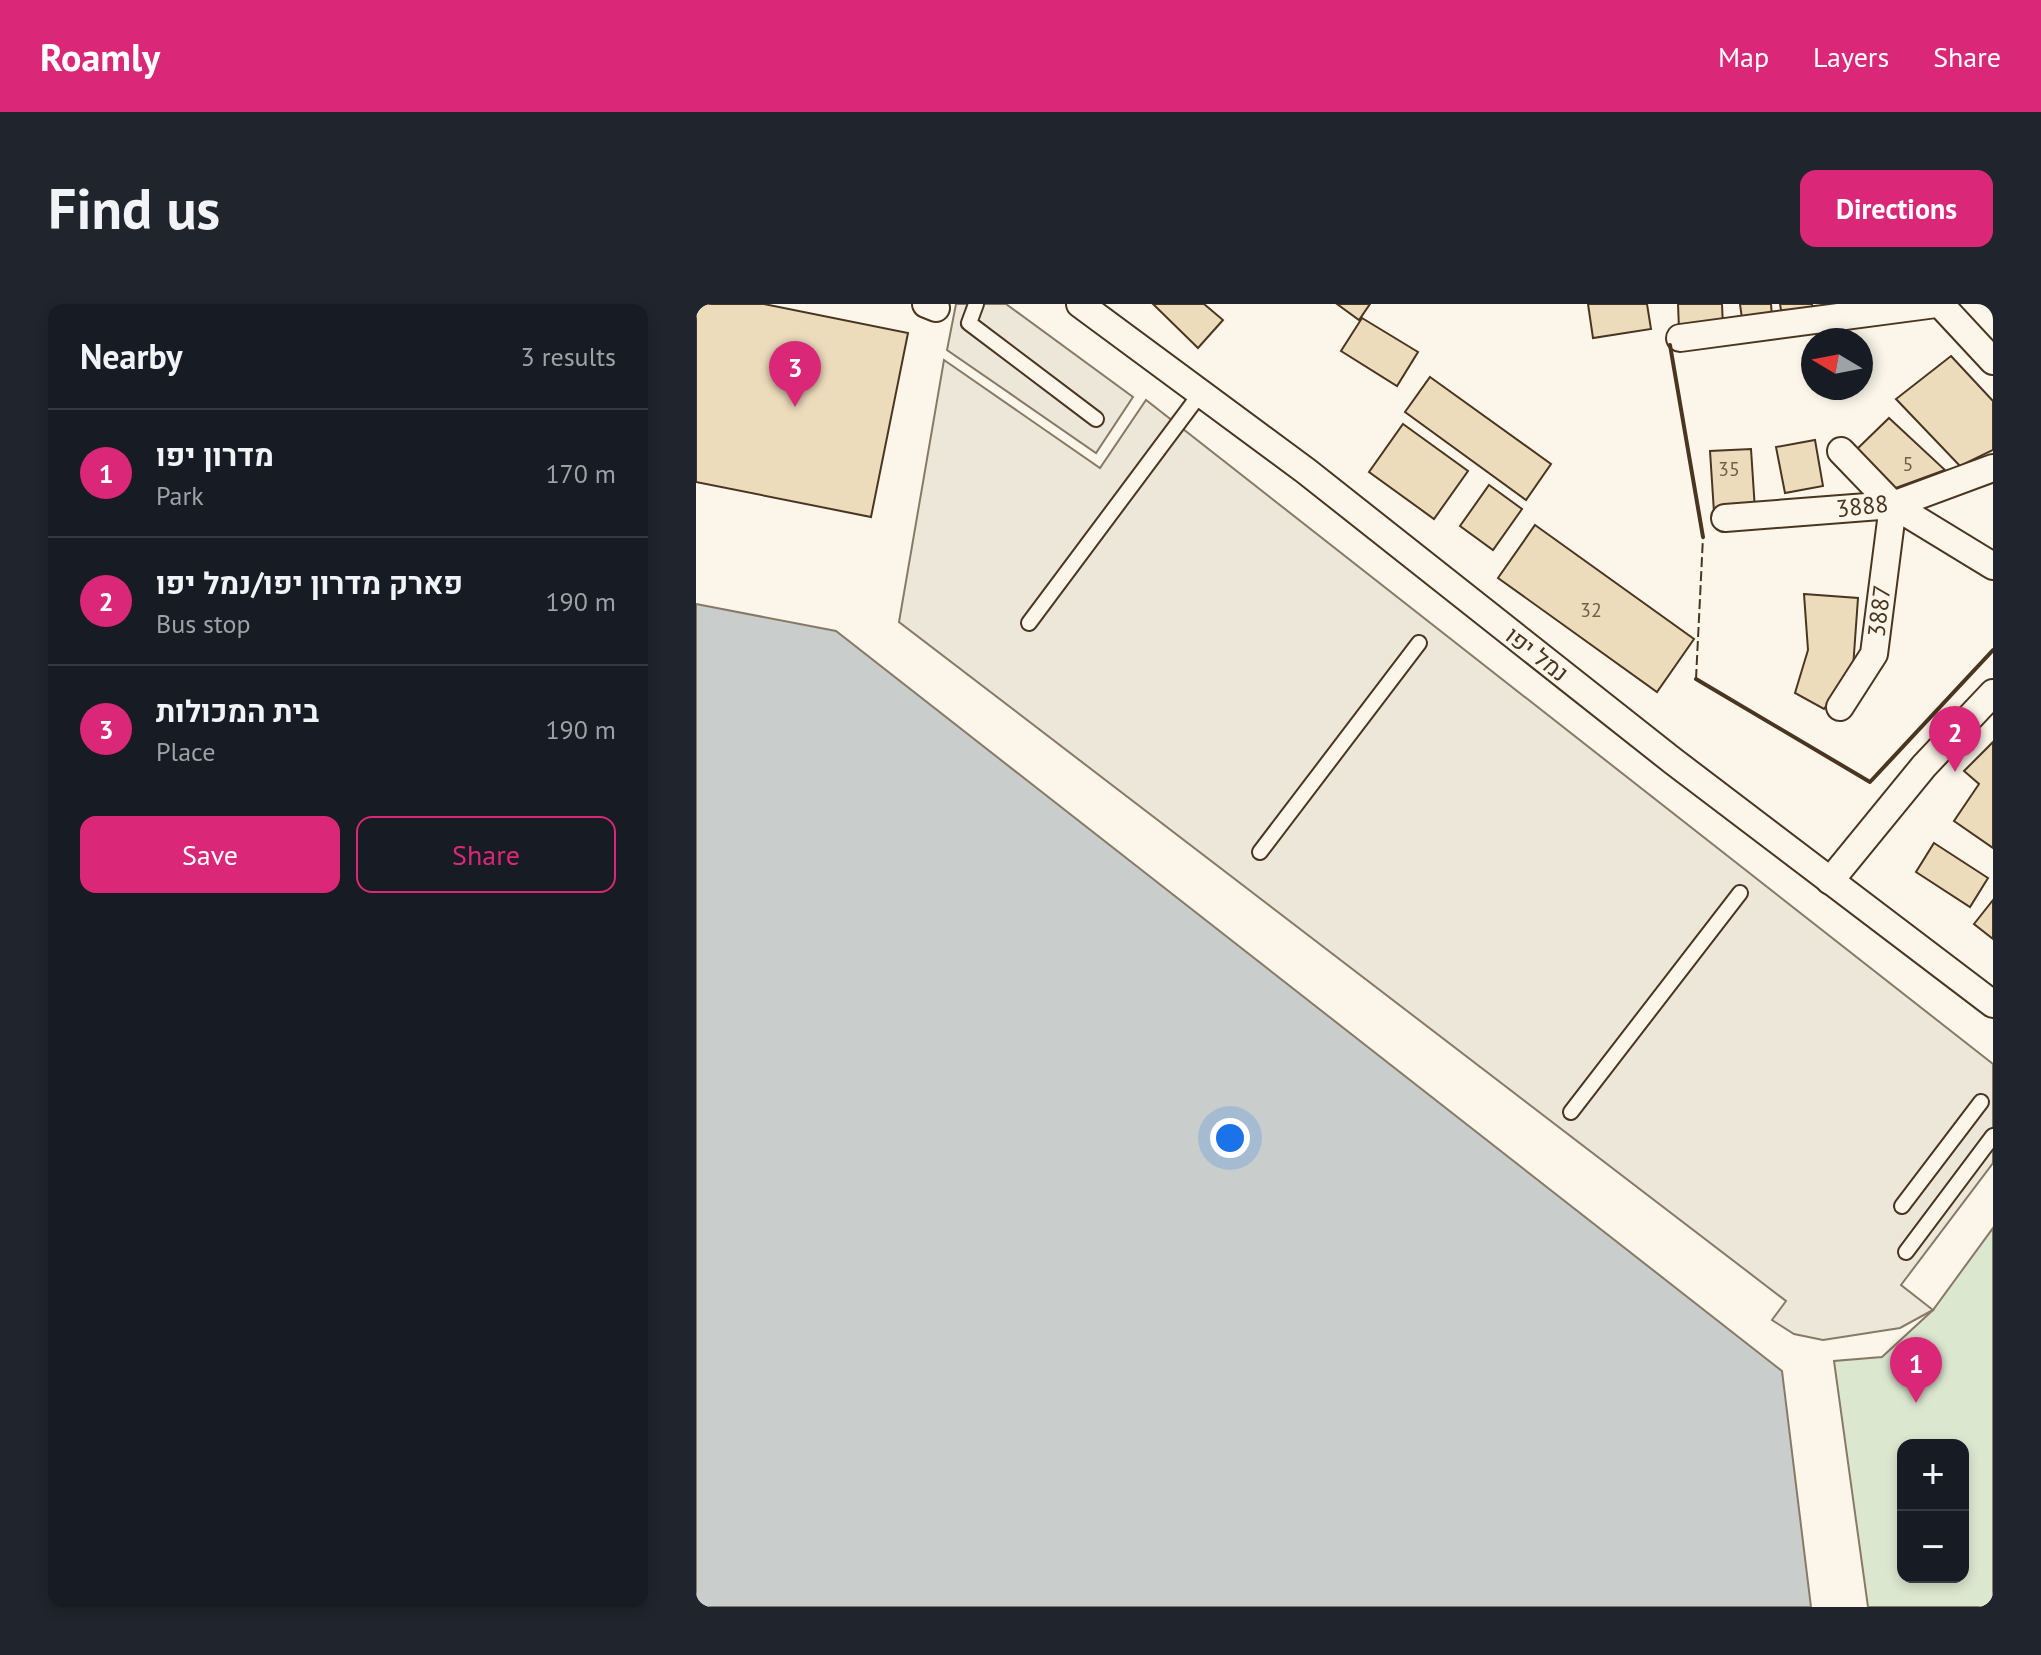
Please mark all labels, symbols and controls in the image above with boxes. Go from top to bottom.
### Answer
text: Roamly [40,32,160,81]
text: Map [1718,38,1769,75]
text: Layers [1813,38,1889,75]
text: Share [1933,38,2001,75]
button: Directions [1800,170,1993,247]
text: Find us [48,172,220,244]
north arrow [1801,328,1873,400]
text: Nearby [80,334,182,378]
text: 3 results [521,340,616,373]
pin: 3 [769,341,821,407]
text: מדרון יפו [156,435,274,474]
house number: 5 [1903,451,1913,477]
house number: 35 [1718,456,1740,482]
text: 1 [99,457,113,490]
text: 170 m [545,457,616,490]
text: Park [156,479,204,512]
street label: 3888 [1834,488,1890,524]
text: פארק מדרון יפו/נמל יפו [156,563,463,602]
street label: 3887 [1860,583,1898,639]
text: 2 [99,585,113,618]
text: 190 m [545,585,616,618]
house number: 32 [1580,597,1602,623]
text: Bus stop [156,607,251,640]
street label: נמל יפו [1499,620,1575,688]
text: בית המכולות [156,691,319,730]
pin: 2 [1929,706,1981,772]
text: 3 [99,713,113,746]
text: 190 m [545,713,616,746]
text: Place [156,735,215,768]
button: Save [80,816,340,893]
button: Share [356,816,616,893]
your location [1210,1118,1250,1158]
pin: 1 [1890,1337,1942,1403]
map controls [1897,1439,1969,1583]
button: + [1897,1439,1969,1511]
button: − [1897,1511,1969,1583]

